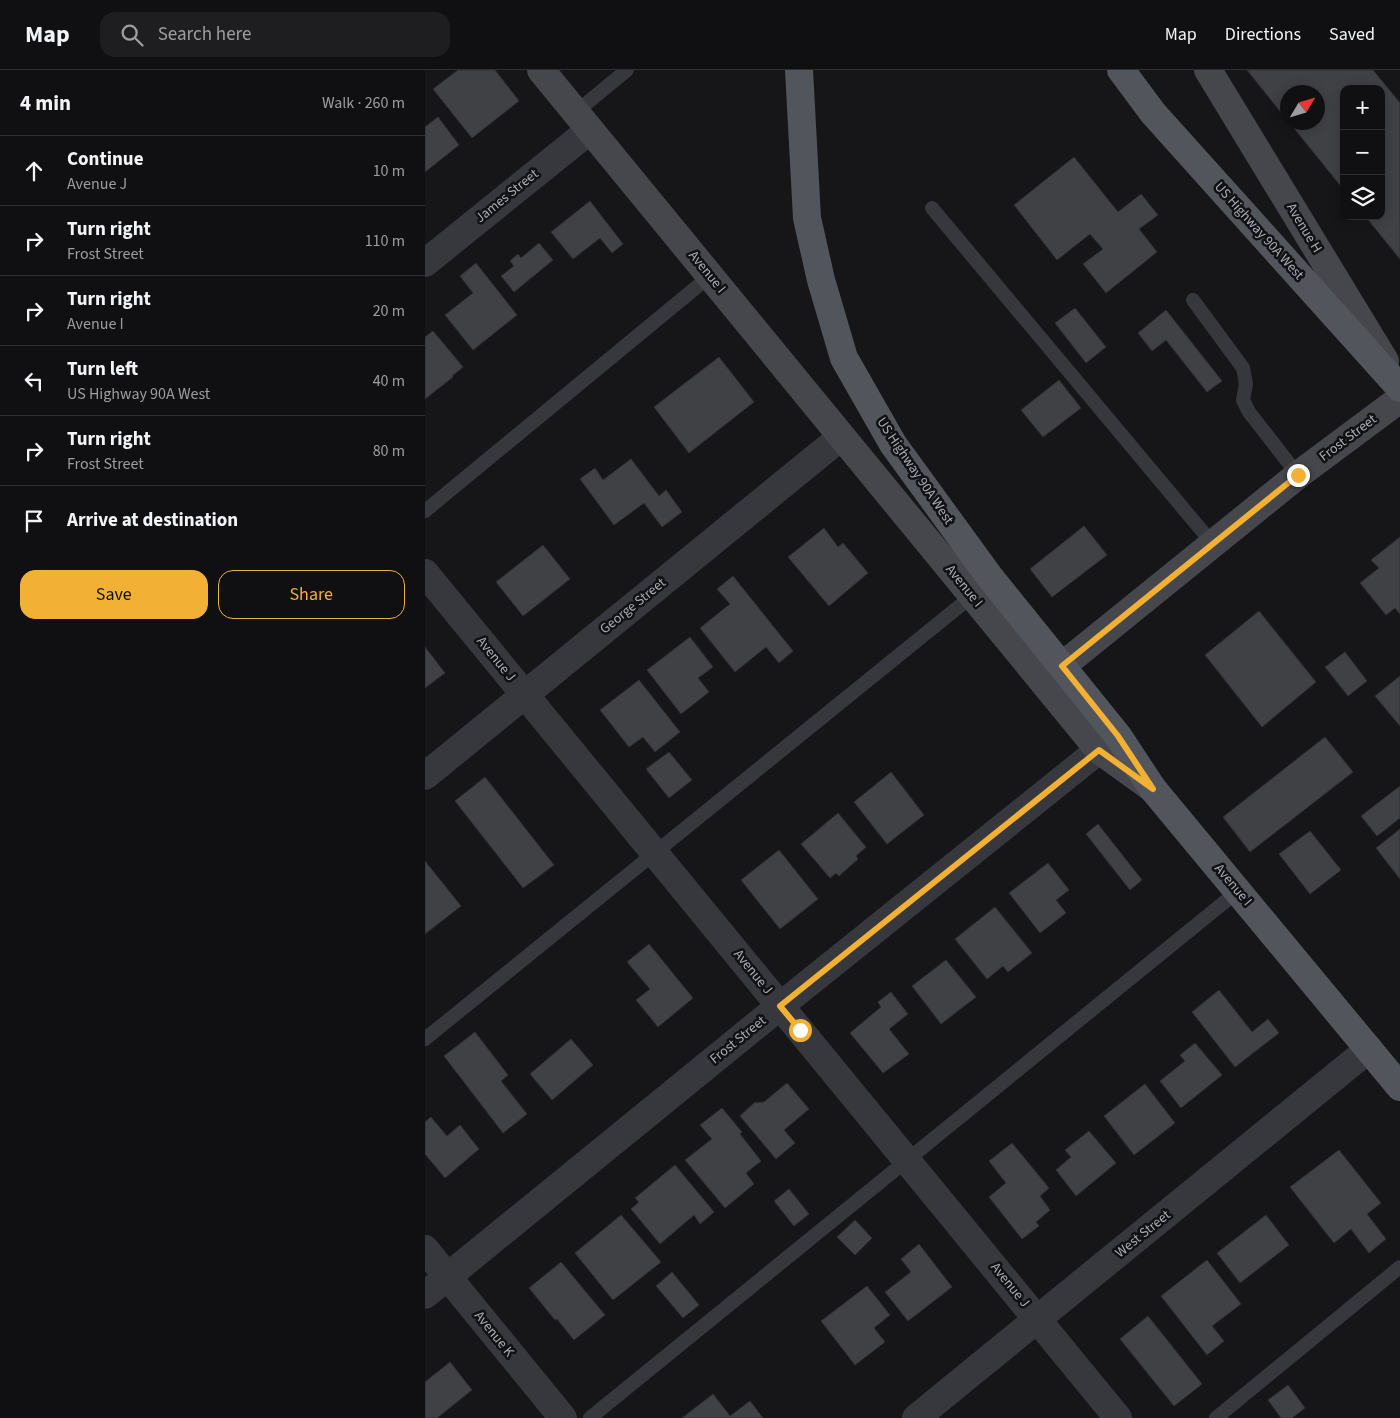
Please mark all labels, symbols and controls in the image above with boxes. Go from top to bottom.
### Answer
search box [100,12,450,57]
text: Map [25,17,70,52]
icon: search [118,21,146,49]
text: Search here [158,21,251,48]
text: Map [1165,22,1197,47]
text: Directions [1225,22,1301,47]
text: Saved [1329,22,1375,47]
north arrow [1280,85,1325,130]
map controls [1340,85,1385,220]
button: + [1340,85,1385,130]
text: 4 min [20,88,71,118]
text: Walk · 260 m [322,92,405,114]
button: − [1340,130,1385,175]
text: Continue [67,146,144,173]
icon: ahead [20,157,48,185]
text: 10 m [373,160,405,182]
street label: James Street [471,164,543,228]
text: Avenue J [67,173,127,195]
button: layers [1340,175,1385,220]
street label: US Highway 90A West [1210,178,1309,284]
street label: Avenue H [1281,199,1327,257]
text: Turn right [67,216,151,243]
icon: right [20,227,48,255]
text: 110 m [365,230,405,252]
text: Frost Street [67,243,144,265]
street label: Avenue I [684,246,730,298]
text: Turn right [67,286,151,313]
icon: right [20,297,48,325]
text: 20 m [373,300,405,322]
text: Avenue I [67,313,124,335]
text: Turn left [67,356,138,383]
icon: left [20,367,48,395]
text: 40 m [373,370,405,392]
text: US Highway 90A West [67,383,210,405]
street label: Frost Street [1315,410,1381,466]
street label: US Highway 90A West [872,413,958,529]
text: Turn right [67,426,151,453]
icon: right [20,437,48,465]
text: 80 m [373,440,405,462]
text: Frost Street [67,453,144,475]
route end [1287,464,1310,487]
icon: arrive [20,507,48,535]
text: Arrive at destination [67,507,238,534]
street label: Avenue I [941,560,987,612]
button: Save [20,570,208,619]
button: Share [218,570,405,619]
street label: George Street [596,573,670,639]
street label: Avenue J [472,632,520,686]
street label: Avenue I [1209,860,1257,910]
street label: Avenue J [729,945,777,999]
street label: Frost Street [706,1011,771,1069]
route start [789,1019,812,1042]
street label: West Street [1111,1205,1175,1263]
street label: Avenue J [986,1258,1034,1312]
street label: Avenue K [469,1307,519,1362]

